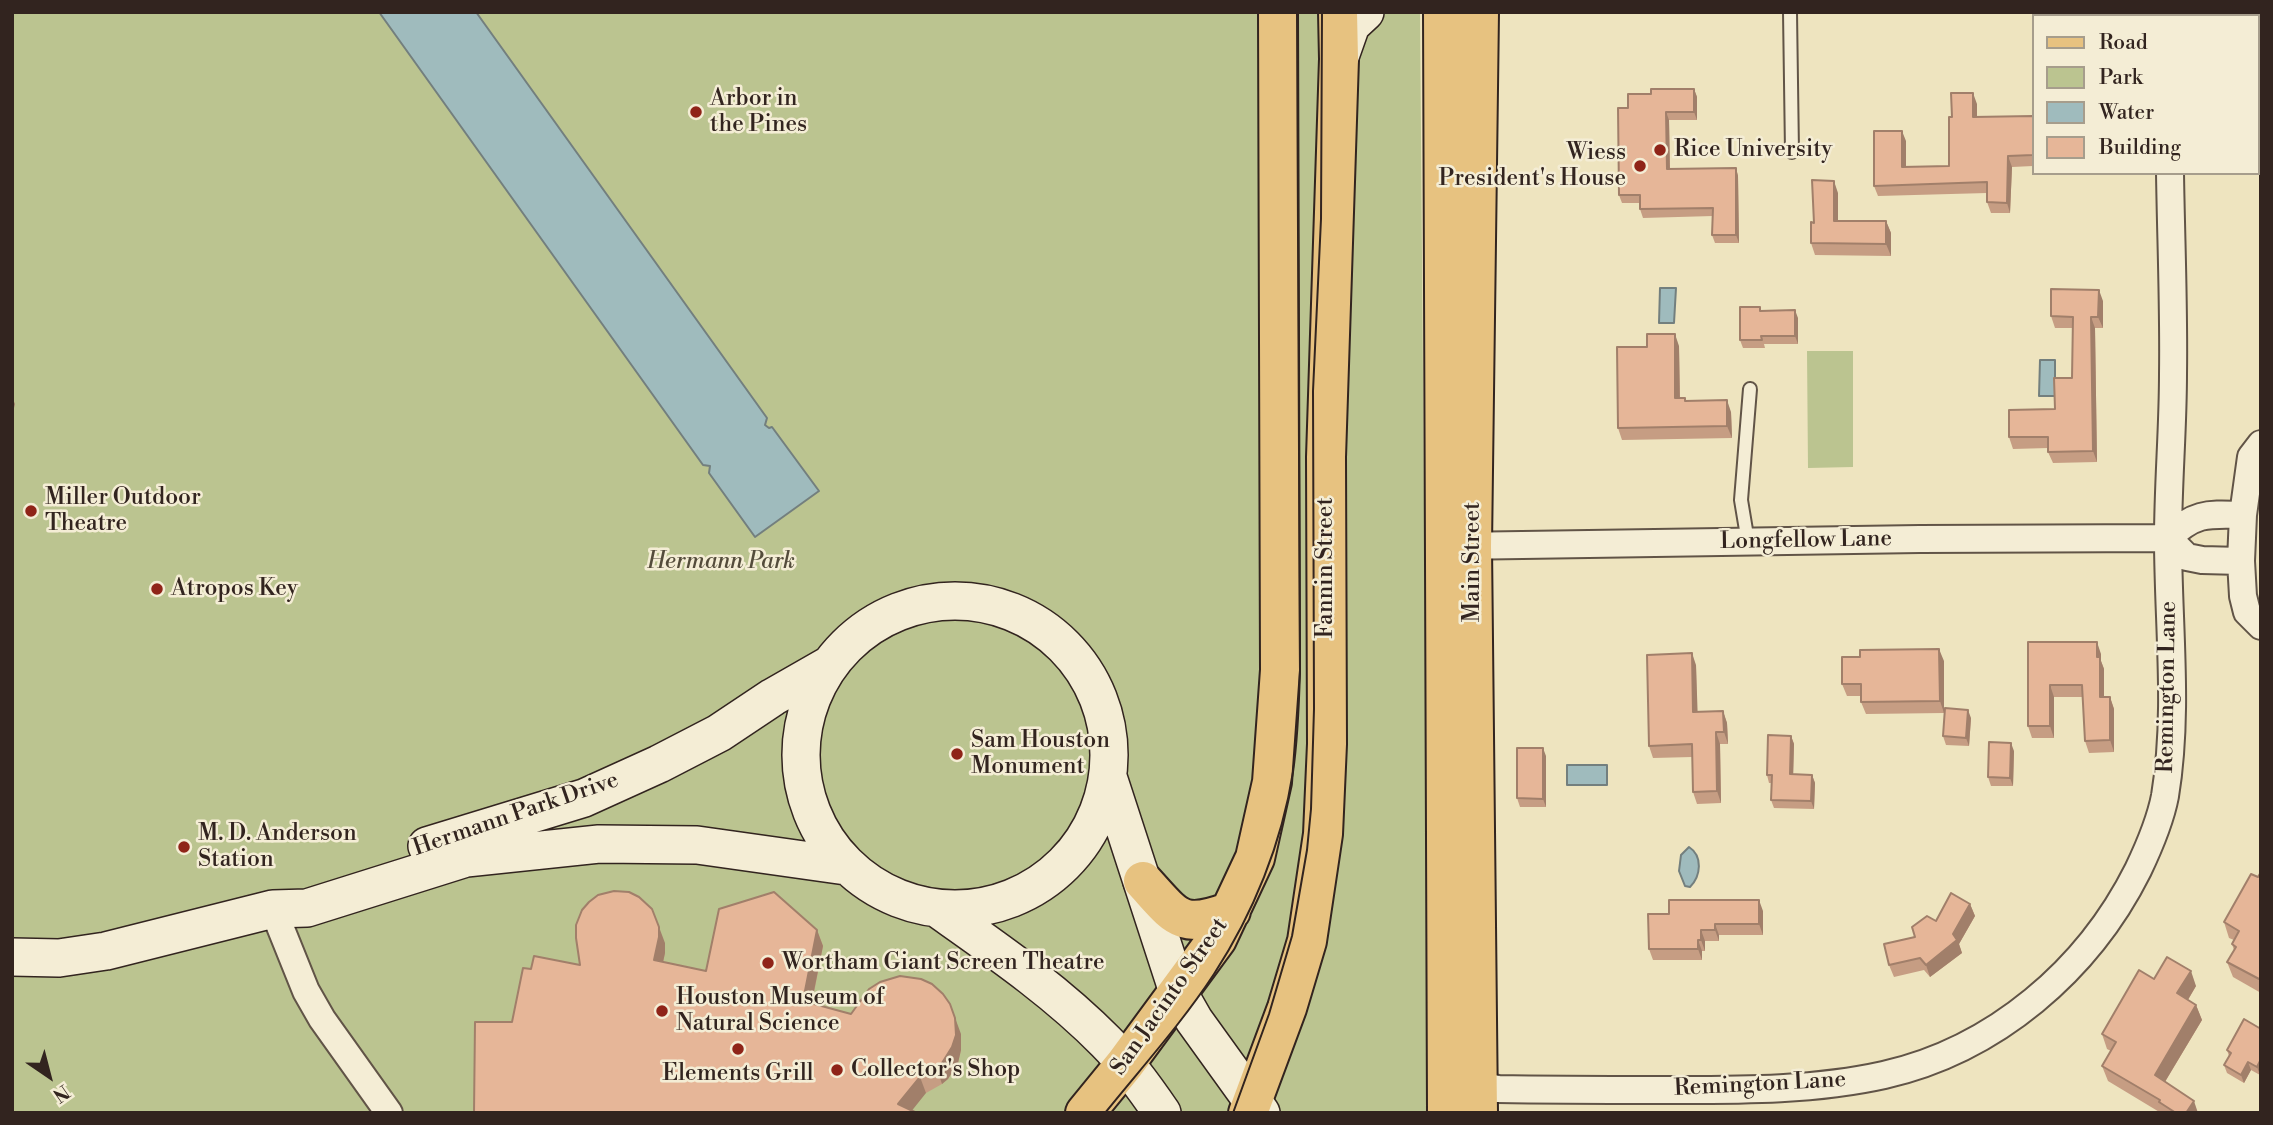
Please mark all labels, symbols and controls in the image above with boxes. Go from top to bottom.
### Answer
legend [2032,14,2259,175]
text: Road [2099,30,2148,56]
text: Park [2099,65,2143,91]
place label: Arbor in the Pines [710,85,807,139]
text: Water [2099,100,2154,126]
marker: Arbor in the Pines [688,104,704,120]
text: Building [2099,135,2181,161]
place label: Rice University [1674,136,1832,164]
place label: Wiess President's House [1439,139,1626,193]
marker: Rice University [1652,142,1668,158]
marker: Wiess President's House [1632,158,1648,174]
place label: Miller Outdoor Theatre [45,484,201,538]
street label: Fannin Street [1312,497,1340,639]
street label: Main Street [1459,502,1487,622]
marker: Miller Outdoor Theatre [23,503,39,519]
street label: Longfellow Lane [1720,526,1892,556]
park label: Hermann Park [647,548,795,576]
place label: Atropos Key [171,575,298,603]
marker: Atropos Key [149,581,165,597]
street label: Remington Lane [2153,601,2183,773]
place label: Sam Houston Monument [971,727,1110,781]
marker: Sam Houston Monument [949,746,965,762]
street label: Hermann Park Drive [410,767,622,863]
place label: M. D. Anderson Station [198,820,357,874]
marker: M. D. Anderson Station [176,839,192,855]
street label: San Jacinto Street [1105,913,1235,1081]
place label: Wortham Giant Screen Theatre [782,949,1105,977]
marker: Wortham Giant Screen Theatre [760,955,776,971]
place label: Houston Museum of Natural Science [676,984,884,1038]
marker: Houston Museum of Natural Science [654,1003,670,1019]
north arrow [14,1041,84,1111]
marker: Elements Grill [730,1041,746,1057]
place label: Collector's Shop [851,1056,1020,1084]
place label: Elements Grill [662,1060,814,1088]
marker: Collector's Shop [829,1062,845,1078]
street label: Remington Lane [1673,1067,1847,1103]
text: N [48,1079,74,1107]

